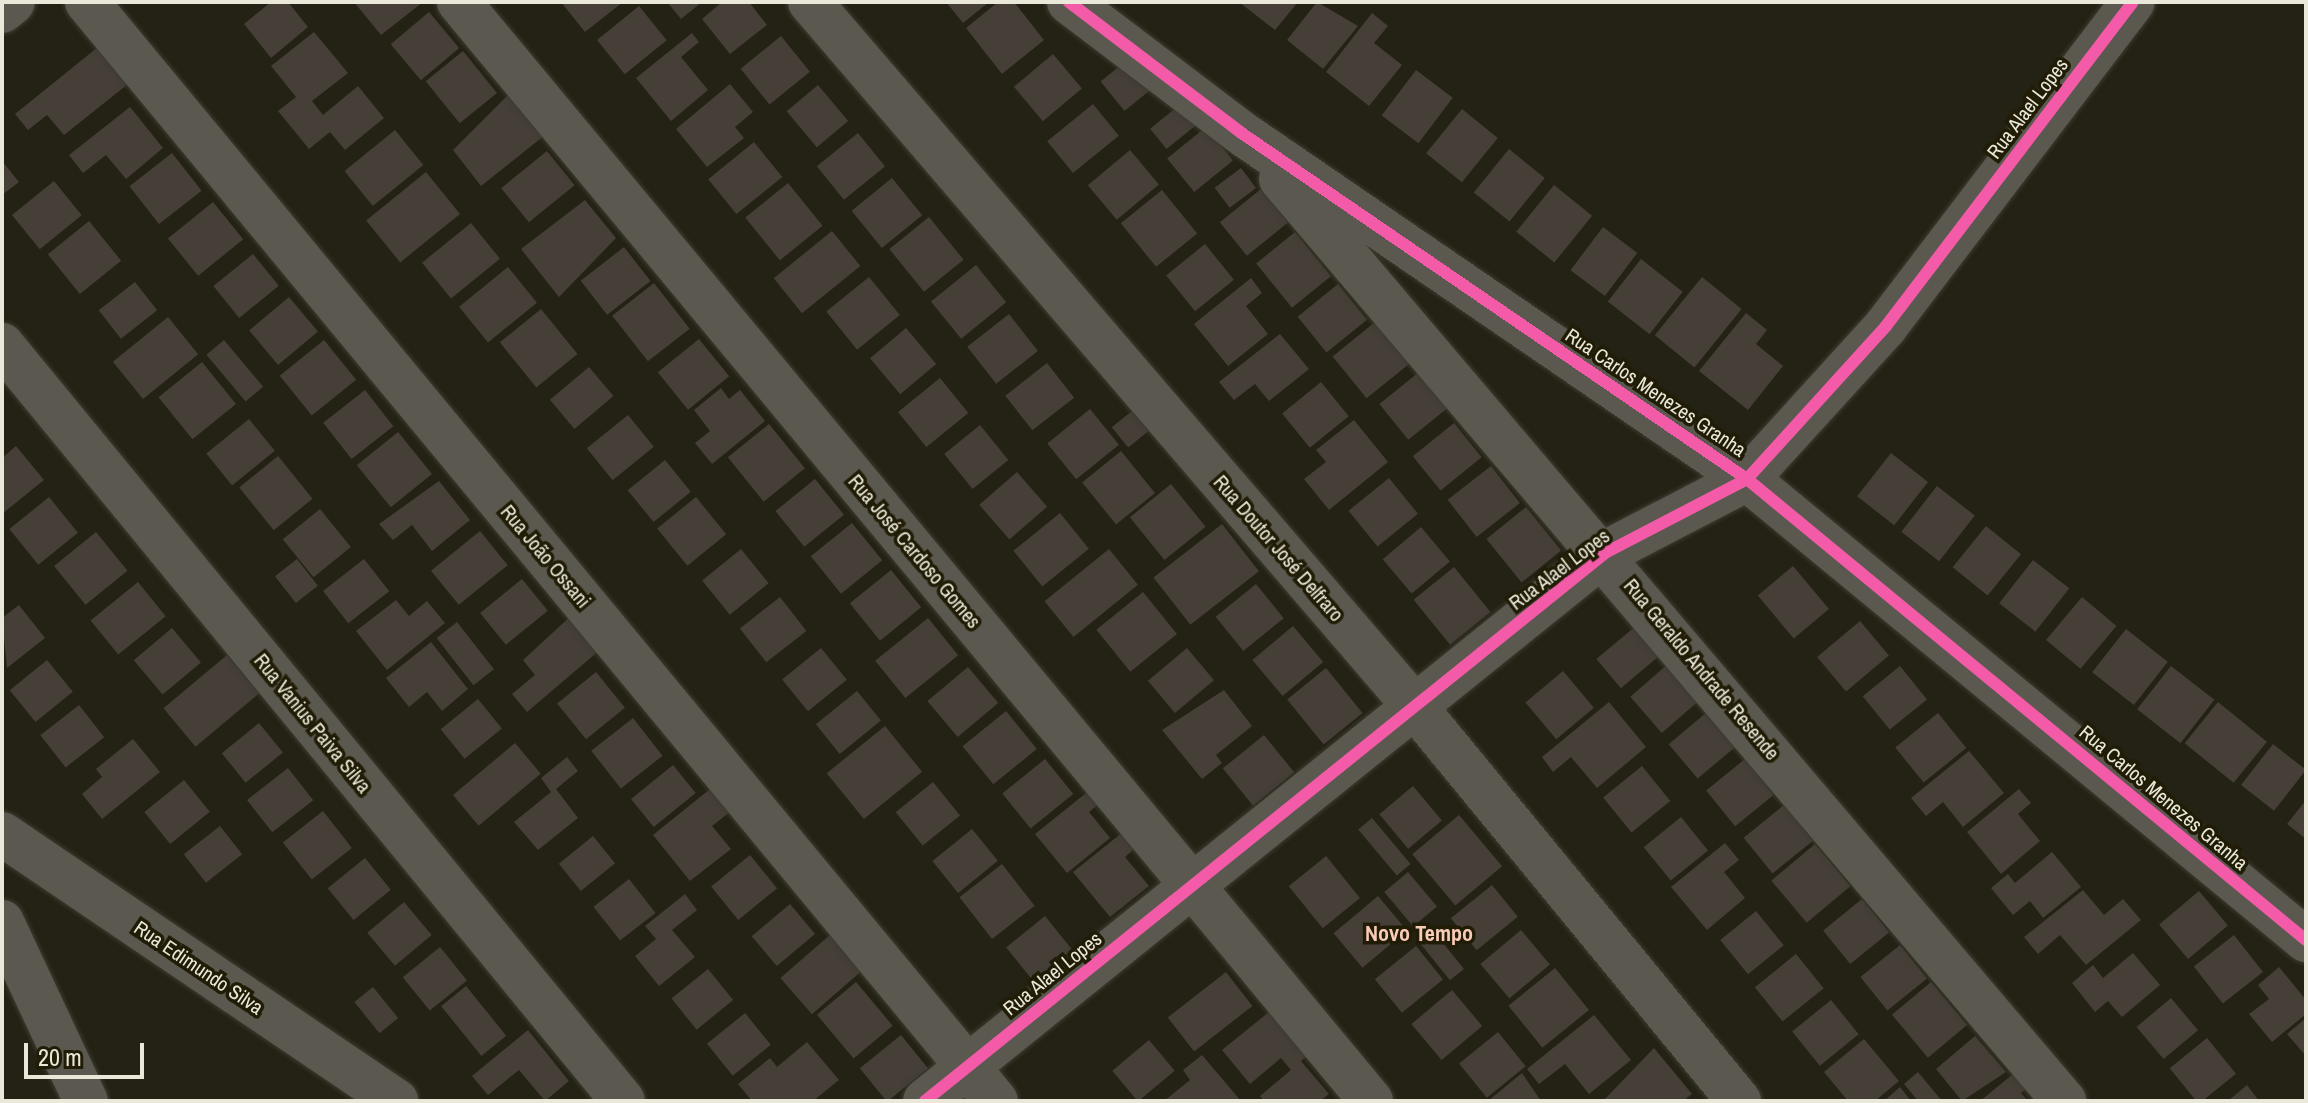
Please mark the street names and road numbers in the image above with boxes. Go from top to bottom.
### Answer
street label: Rua Alael Lopes [1981,53,2073,163]
street label: Rua Carlos Menezes Granha [1561,323,1751,461]
street label: Rua José Cardoso Gomes [844,469,986,633]
street label: Rua Doutor José Delfraro [1209,470,1349,626]
street label: Rua João Ossani [496,500,596,612]
street label: Rua Alael Lopes [1504,523,1614,615]
street label: Rua Geraldo Andrade Resende [1619,573,1785,765]
street label: Rua Vanius Paiva Silva [250,649,376,797]
street label: Rua Carlos Menezes Granha [2075,720,2253,874]
street label: Rua Edimundo Silva [130,915,268,1019]
street label: Rua Alael Lopes [998,926,1106,1020]

